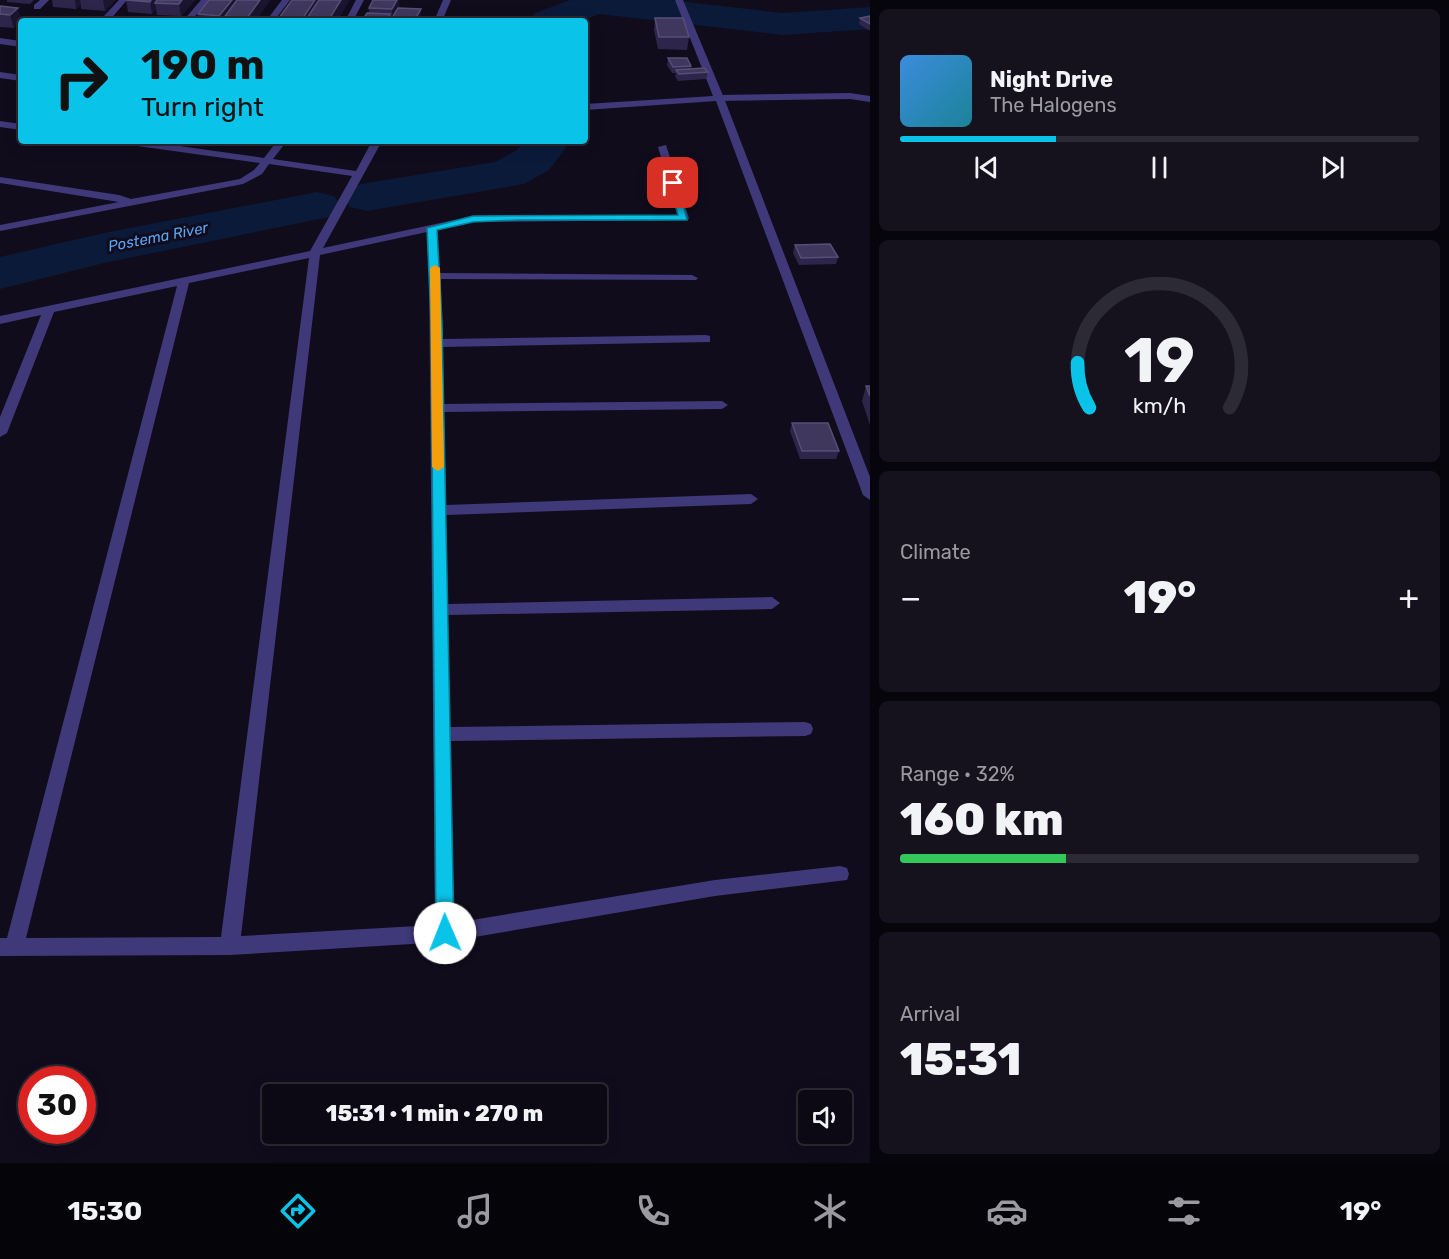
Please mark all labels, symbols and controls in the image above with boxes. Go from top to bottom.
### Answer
text: 190 m [141,40,265,90]
icon: right [42,42,120,120]
text: Night Drive [990,66,1113,93]
text: Turn right [141,91,264,123]
text: The Halogens [990,93,1117,117]
icon: previous [970,151,1003,184]
icon: pause [1143,151,1176,184]
icon: next [1316,151,1349,184]
pin [647,157,698,208]
icon: arrive [656,166,689,199]
water label: Postema River [106,218,211,256]
text: 19 [1124,324,1195,398]
text: km/h [1133,393,1186,418]
text: Climate [900,540,971,564]
text: 19° [1124,571,1196,624]
text: − [900,578,921,617]
text: + [1398,578,1419,617]
text: Range · 32% [900,762,1015,786]
text: 160 km [900,793,1064,846]
position arrow [413,901,477,965]
text: Arrival [900,1002,960,1026]
text: 15:31 [900,1033,1022,1086]
speed limit sign: 30 [18,1066,96,1144]
map controls [798,1090,852,1144]
button: sound [798,1090,852,1144]
text: 15:31 · 1 min · 270 m [326,1100,543,1127]
icon: directions [277,1190,319,1232]
icon: music [454,1190,496,1232]
icon: phone [632,1190,674,1232]
icon: climate [809,1190,851,1232]
icon: car [986,1190,1028,1232]
icon: filters [1163,1190,1205,1232]
text: 15:30 [68,1195,142,1227]
text: 19° [1340,1195,1381,1227]

